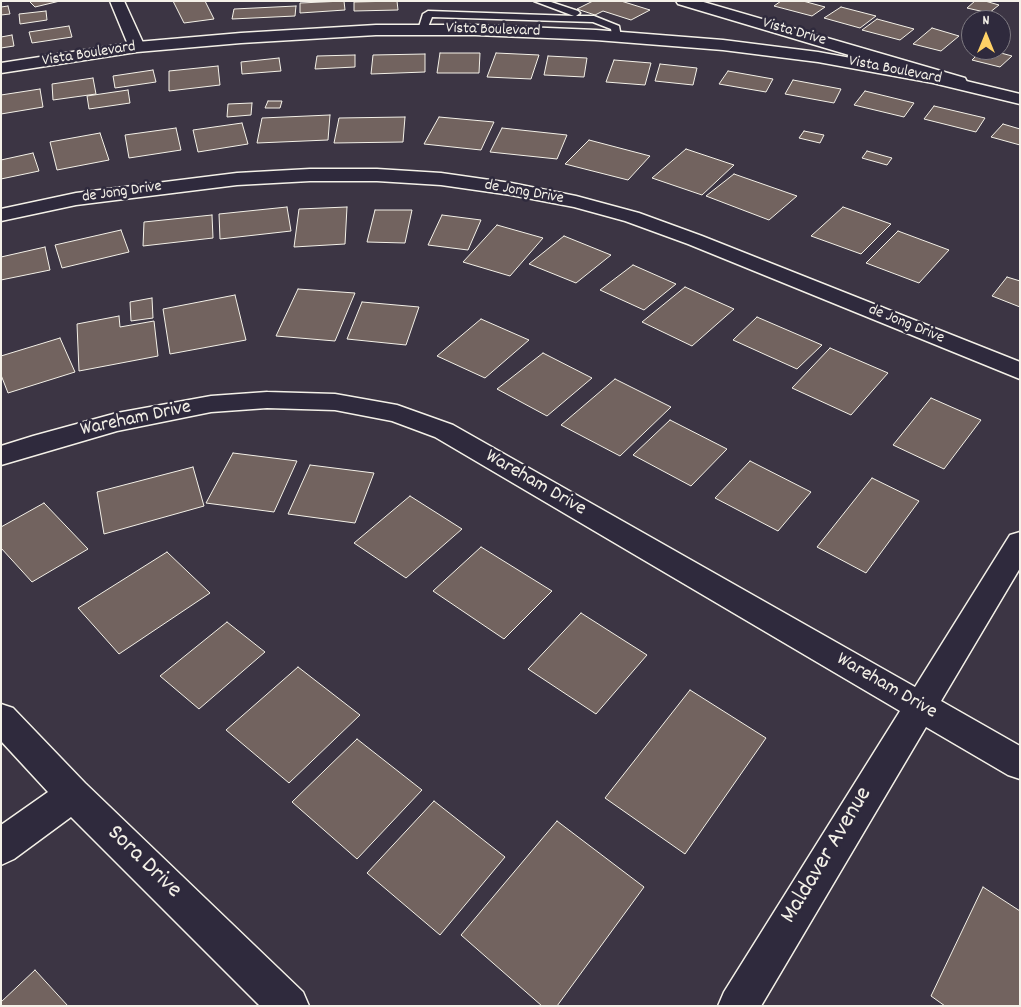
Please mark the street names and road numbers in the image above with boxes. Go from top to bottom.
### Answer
street label: Vista Drive [760,15,828,51]
street label: Vista Boulevard [445,20,541,42]
street label: Vista Boulevard [41,38,137,72]
street label: Vista Boulevard [847,53,943,89]
street label: de Jong Drive [483,177,565,209]
street label: de Jong Drive [81,178,163,208]
street label: de Jong Drive [865,301,947,349]
street label: Wareham Drive [78,397,194,443]
street label: Wareham Drive [480,445,590,523]
street label: Wareham Drive [831,648,941,726]
street label: Maldaver Avenue [776,783,880,929]
street label: Sora Drive [99,820,187,906]

